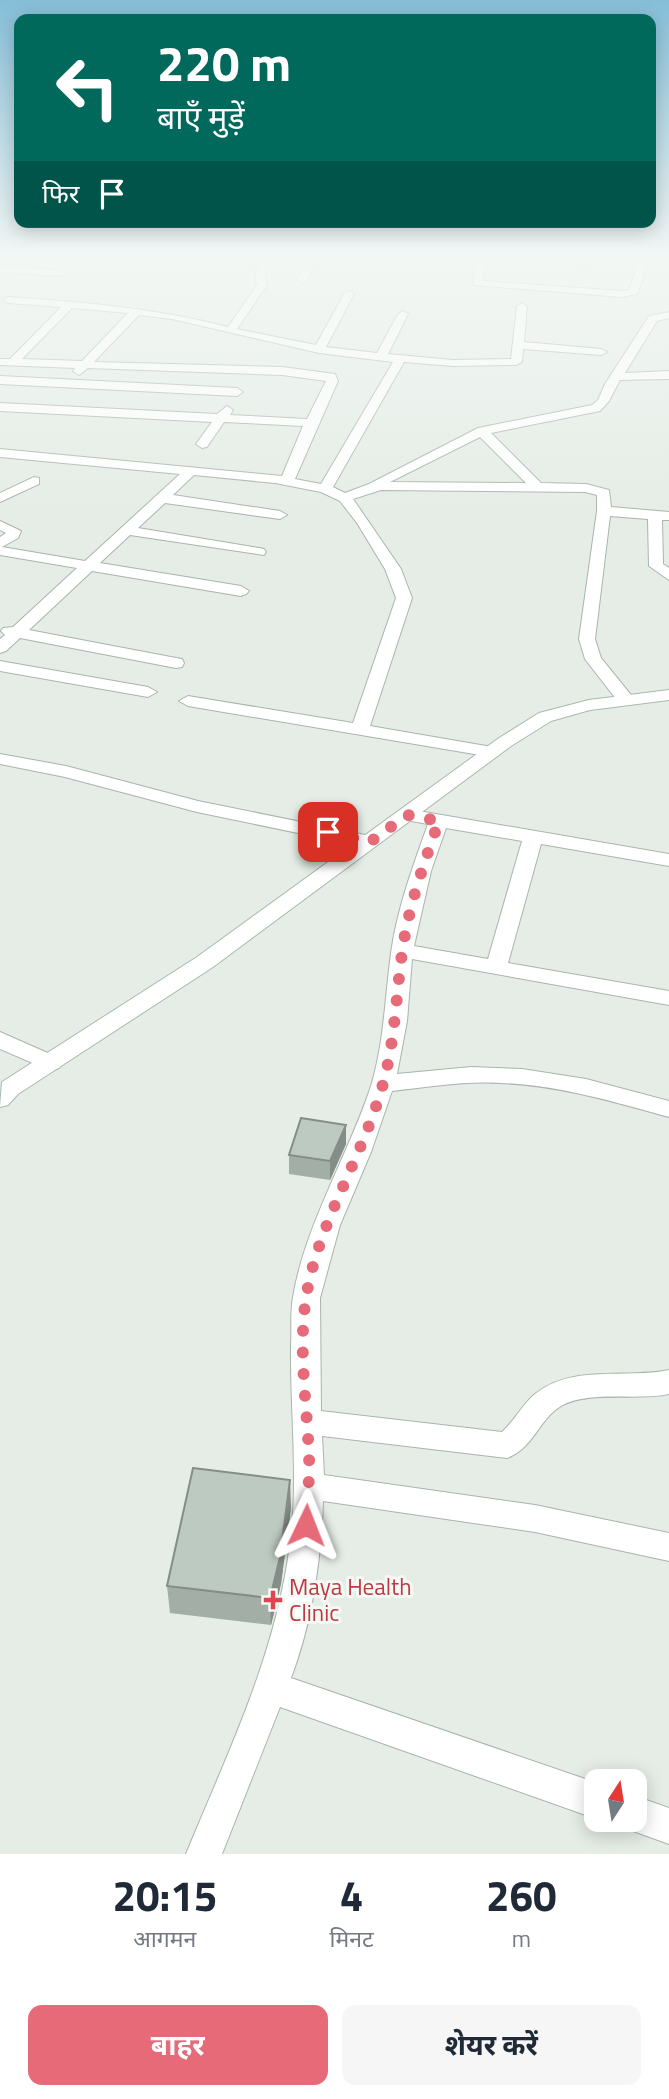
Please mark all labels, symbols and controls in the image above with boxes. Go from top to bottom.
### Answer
text: 220 m [157,25,291,100]
icon: left [42,42,133,133]
text: बाएँ मुड़ें [157,93,245,141]
text: फिर [42,174,79,213]
icon: arrive [93,175,131,213]
pin [298,802,358,862]
icon: arrive [309,813,347,851]
position arrow [269,1488,343,1562]
place label: Maya Health Clinic [289,1569,412,1630]
marker: Maya Health Clinic [263,1590,283,1610]
north arrow [584,1769,648,1832]
map controls [584,1769,647,1832]
text: 20:15 [112,1863,217,1927]
text: 4 [340,1863,363,1927]
text: 260 [486,1863,557,1927]
text: आगमन [133,1921,196,1956]
text: मिनट [330,1921,374,1956]
text: m [512,1921,531,1956]
button: बाहर [28,2005,328,2085]
button: शेयर करें [342,2005,641,2085]

